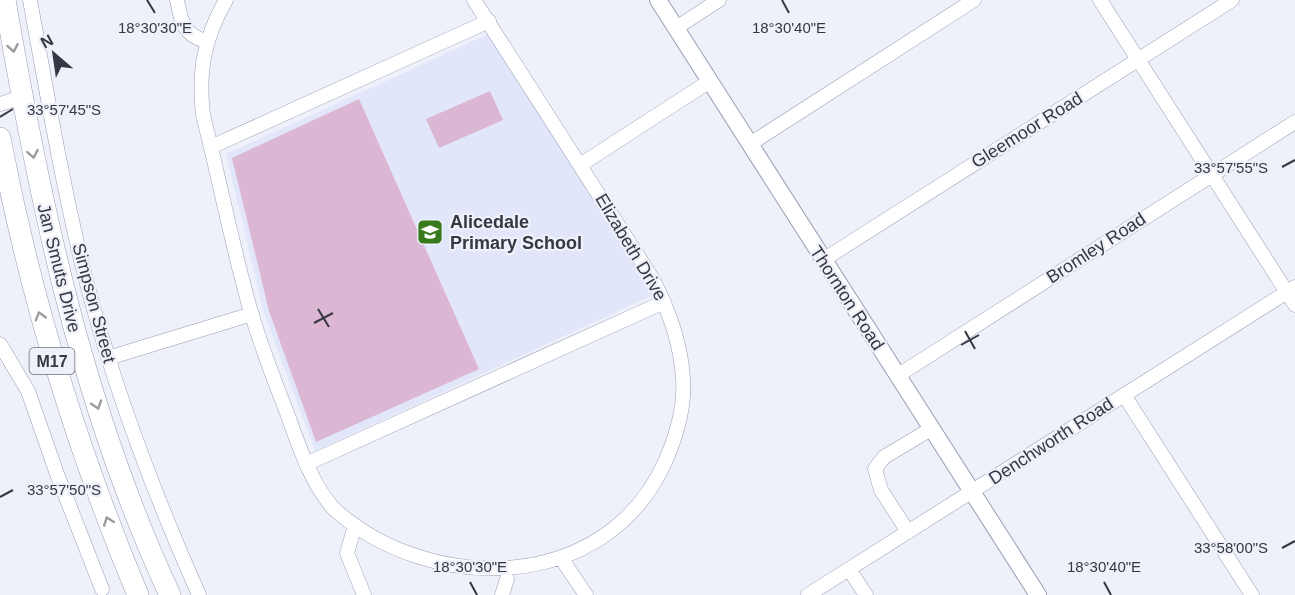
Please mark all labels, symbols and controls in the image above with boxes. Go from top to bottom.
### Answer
text: 18°30'30"E [118,19,192,36]
text: 18°30'40"E [752,19,826,36]
north arrow [24,24,84,84]
text: N [38,31,56,52]
one-way arrow [6,43,19,53]
street label: Gleemoor Road [968,88,1086,172]
text: 33°57'45"S [27,101,101,118]
one-way arrow [26,149,39,159]
text: 33°57'55"S [1194,159,1268,176]
street label: Elizabeth Drive [591,190,671,304]
street label: Jan Smuts Drive [33,202,85,334]
street label: Bromley Road [1043,209,1149,287]
place label: Alicedale Primary School [450,212,582,253]
school or university icon: Alicedale Primary School [415,217,445,247]
street label: Simpson Street [68,241,120,365]
street label: Thornton Road [806,242,888,354]
one-way arrow [34,311,47,321]
road number: M17 [29,348,74,374]
street label: Denchworth Road [985,393,1117,489]
one-way arrow [90,399,102,410]
text: 33°57'50"S [27,481,101,498]
one-way arrow [102,516,115,527]
text: 33°58'00"S [1194,539,1268,556]
text: 18°30'30"E [433,558,507,575]
text: 18°30'40"E [1067,558,1141,575]

